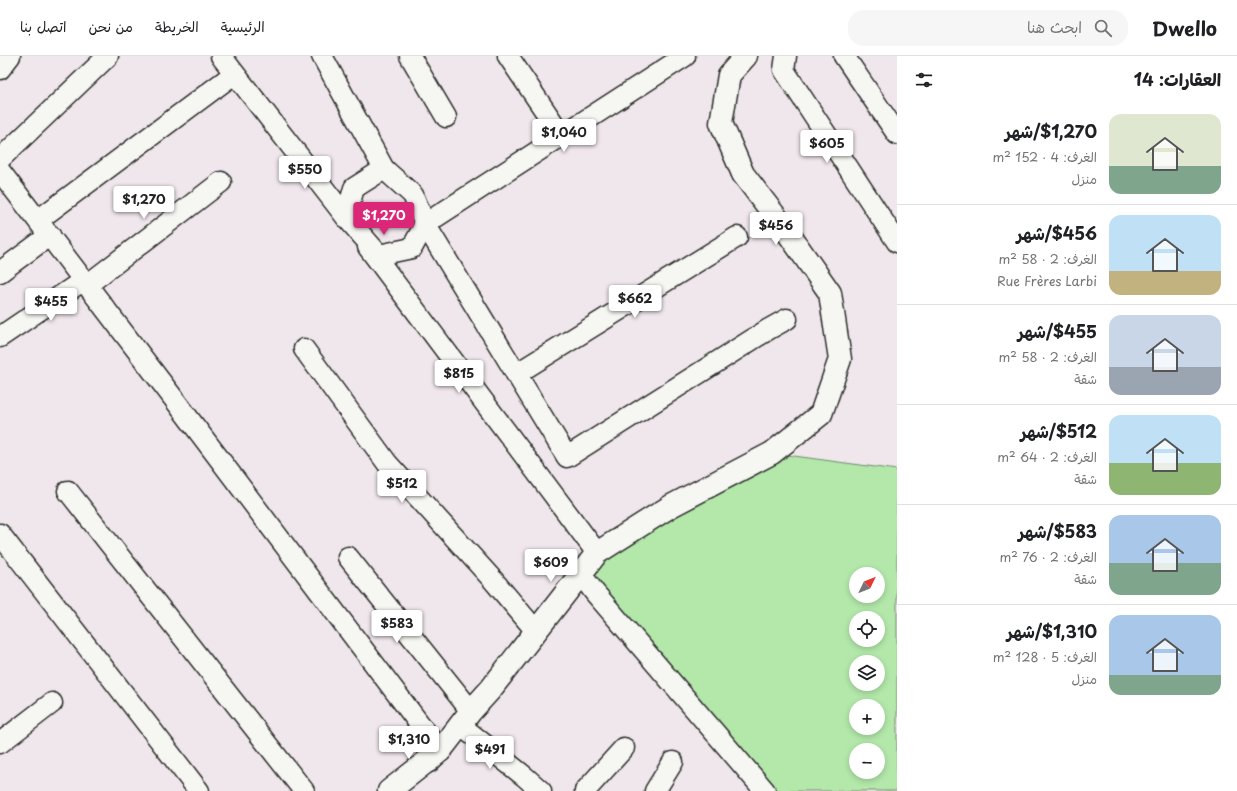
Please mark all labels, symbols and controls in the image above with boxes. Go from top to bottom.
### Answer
search box [848,10,1128,46]
text: Dwello [1152,14,1217,42]
text: ابحث هنا [1027,15,1082,38]
text: اتصل بنا [20,16,66,37]
text: من نحن [88,16,133,37]
text: الخريطة [155,16,199,37]
text: الرئيسية [221,16,265,37]
icon: search [1092,17,1114,39]
text: العقارات: 14 [1134,66,1221,92]
icon: filters [913,69,935,91]
text: $1,270/شهر [1005,118,1097,144]
pin: $1,040 [531,119,597,153]
text: $1,040 [541,122,587,141]
pin: $605 [803,130,851,164]
icon: home [1141,130,1189,178]
text: $605 [809,133,845,152]
text: الغرف: 4 · 152 m² [993,147,1097,166]
pin: $550 [281,156,329,190]
text: $550 [288,159,322,178]
text: منزل [1071,169,1097,188]
pin: $1,270 [111,186,177,220]
text: $1,270 [122,189,166,208]
pin: $1,270 [351,202,417,236]
text: $1,270 [362,205,406,224]
pin: $456 [752,212,800,246]
text: $456 [759,215,793,234]
text: $456/شهر [1017,220,1097,246]
icon: home [1141,231,1189,279]
text: الغرف: 2 · 58 m² [998,249,1097,268]
text: Rue Frères Larbi [997,271,1097,290]
pin: $662 [611,285,659,319]
pin: $455 [27,288,75,322]
text: $662 [618,288,652,307]
text: $455 [34,291,68,310]
text: $455/شهر [1018,318,1097,344]
icon: home [1141,331,1189,379]
text: الغرف: 2 · 58 m² [998,347,1097,366]
pin: $815 [435,360,483,394]
text: $815 [444,363,474,382]
text: شقة [1074,369,1097,388]
text: $512/شهر [1021,418,1097,444]
icon: home [1141,431,1189,479]
text: الغرف: 2 · 64 m² [997,447,1097,466]
text: شقة [1074,469,1097,488]
pin: $512 [378,470,426,504]
text: $512 [386,473,418,492]
text: $583/شهر [1018,518,1097,544]
icon: home [1141,531,1189,579]
text: الغرف: 2 · 76 m² [999,547,1097,566]
pin: $609 [527,549,575,583]
text: $609 [534,552,568,571]
north arrow [849,567,885,603]
map controls [849,567,885,779]
text: شقة [1074,569,1097,588]
pin: $583 [373,610,421,644]
button: locate [849,611,885,647]
text: $583 [380,613,414,632]
text: $1,310/شهر [1007,618,1097,644]
icon: home [1141,631,1189,679]
text: الغرف: 5 · 128 m² [993,647,1097,666]
button: layers [849,655,885,691]
text: منزل [1071,669,1097,688]
button: + [849,699,885,735]
pin: $1,310 [376,726,442,760]
text: $1,310 [388,729,430,748]
pin: $491 [466,736,514,770]
text: $491 [475,739,505,758]
button: − [849,743,885,779]

